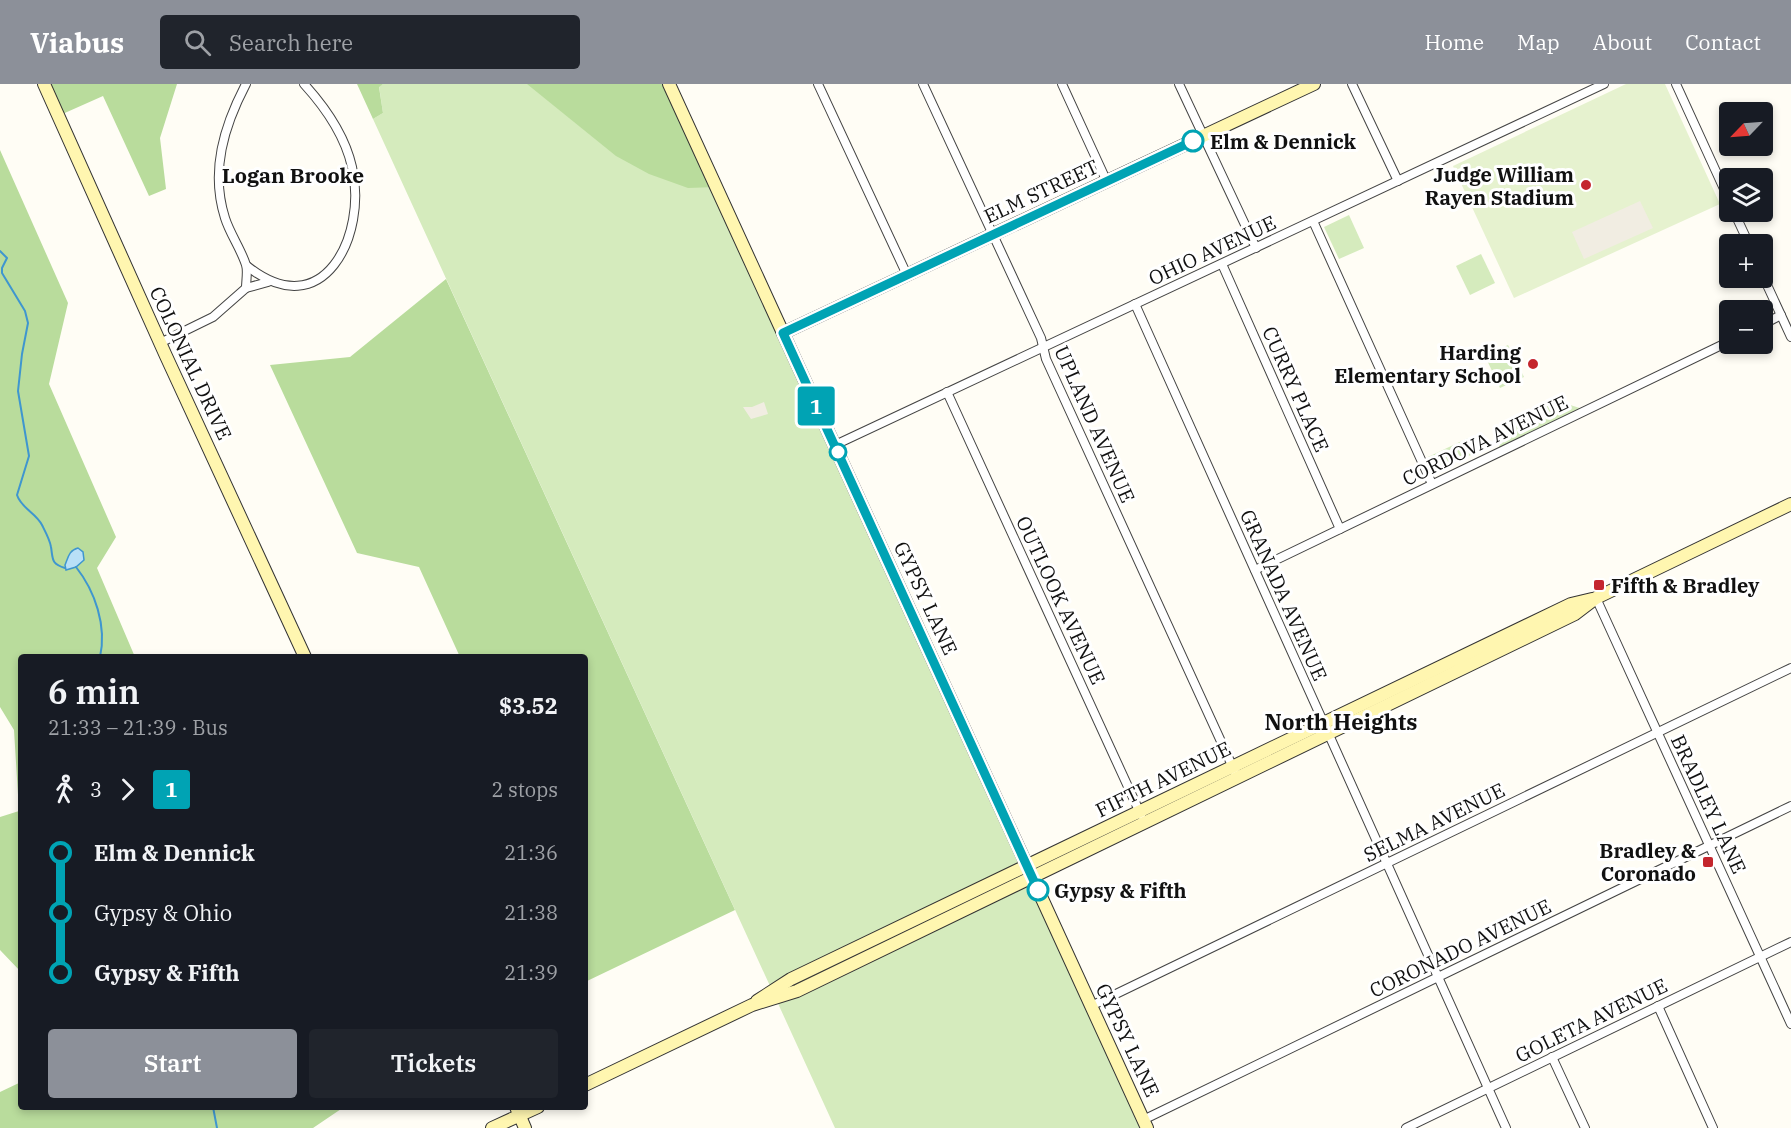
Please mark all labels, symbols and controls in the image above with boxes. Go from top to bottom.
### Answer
search box [160,15,580,69]
text: Viabus [30,24,124,61]
icon: search [181,26,214,59]
text: Search here [229,28,353,57]
text: Home [1424,28,1484,56]
text: Map [1517,28,1560,56]
text: About [1593,28,1652,56]
text: Contact [1685,28,1761,56]
north arrow [1719,102,1773,156]
map controls [1719,102,1773,354]
place label: Elm & Dennick [1210,128,1357,155]
marker: Elm & Dennick [1182,130,1204,152]
street label: ELM STREET [979,153,1103,229]
district label: Logan Brooke [222,161,364,189]
place label: Judge William Rayen Stadium [1425,161,1574,211]
button: layers [1719,168,1773,222]
marker: Judge William Rayen Stadium [1579,178,1593,192]
street label: OHIO AVENUE [1144,209,1280,291]
button: + [1719,234,1773,288]
street label: COLONIAL DRIVE [144,282,238,444]
button: − [1719,300,1773,354]
street label: CURRY PLACE [1256,322,1336,456]
place label: Harding Elementary School [1334,339,1521,389]
street label: UPLAND AVENUE [1048,341,1142,507]
marker: Harding Elementary School [1526,357,1540,371]
line badge: 1 [796,386,836,426]
street label: CORDOVA AVENUE [1398,388,1572,492]
text: 1 [810,392,822,420]
unlabelled marker [829,443,847,461]
street label: GRANADA AVENUE [1234,505,1334,685]
street label: OUTLOOK AVENUE [1010,511,1112,689]
street label: GYPSY LANE [888,537,964,659]
place label: Fifth & Bradley [1611,572,1760,599]
marker: Fifth & Bradley [1592,578,1606,592]
text: 6 min [48,670,140,713]
text: $3.52 [499,691,558,720]
district label: North Heights [1265,707,1417,736]
text: 21:33 – 21:39 · Bus [48,714,228,741]
street label: BRADLEY LANE [1665,730,1753,878]
street label: FIFTH AVENUE [1091,735,1235,823]
icon: walk [48,773,81,806]
icon: forward [111,773,144,806]
text: 1 [165,775,178,803]
text: 3 [90,776,102,803]
text: 2 stops [491,776,558,803]
street label: SELMA AVENUE [1359,776,1509,868]
place label: Bradley & Coronado [1599,837,1696,887]
text: Elm & Dennick [94,838,255,867]
text: 21:36 [504,839,558,866]
marker: Bradley & Coronado [1701,855,1715,869]
place label: Gypsy & Fifth [1054,877,1186,904]
marker: Gypsy & Fifth [1027,879,1049,901]
street label: CORONADO AVENUE [1365,892,1555,1004]
text: Gypsy & Ohio [94,898,232,927]
text: 21:38 [504,899,558,926]
text: Gypsy & Fifth [94,958,240,987]
text: 21:39 [504,959,558,986]
street label: GOLETA AVENUE [1510,971,1672,1069]
street label: GYPSY LANE [1090,979,1166,1101]
button: Start [48,1029,297,1098]
button: Tickets [309,1029,558,1098]

